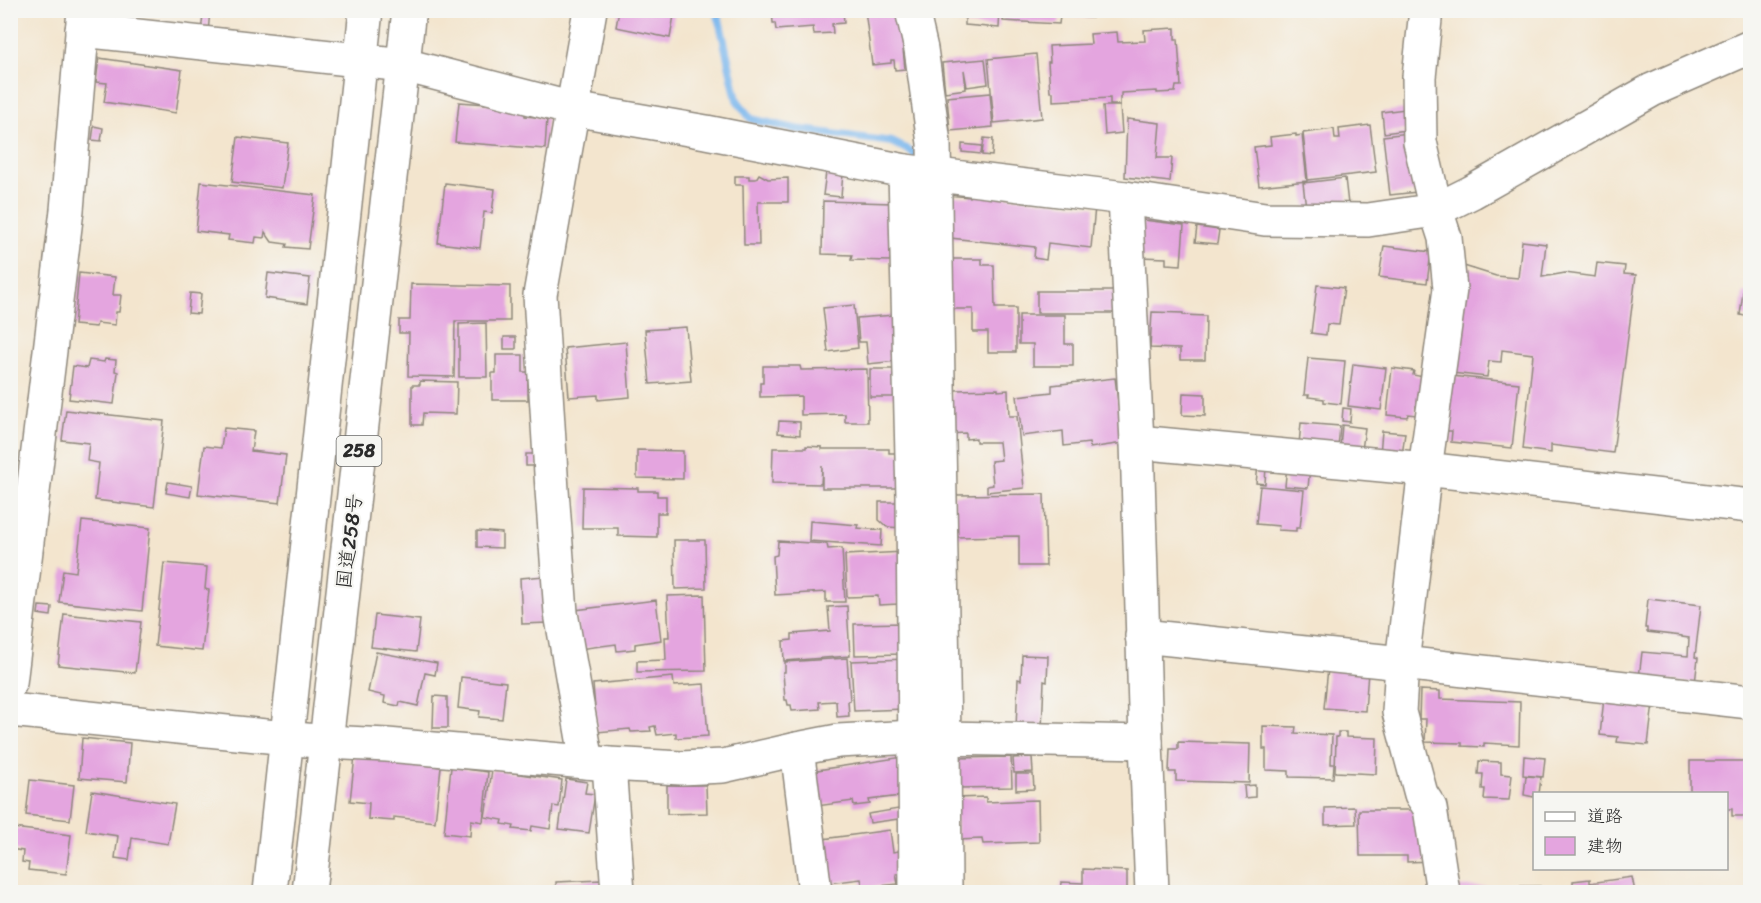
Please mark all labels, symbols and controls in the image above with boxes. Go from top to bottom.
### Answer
road number: 258 [336,436,382,466]
street label: 国道258号 [326,491,373,591]
legend [1533,792,1728,870]
text: 道路 [1587,800,1623,832]
text: 建物 [1587,830,1623,862]

